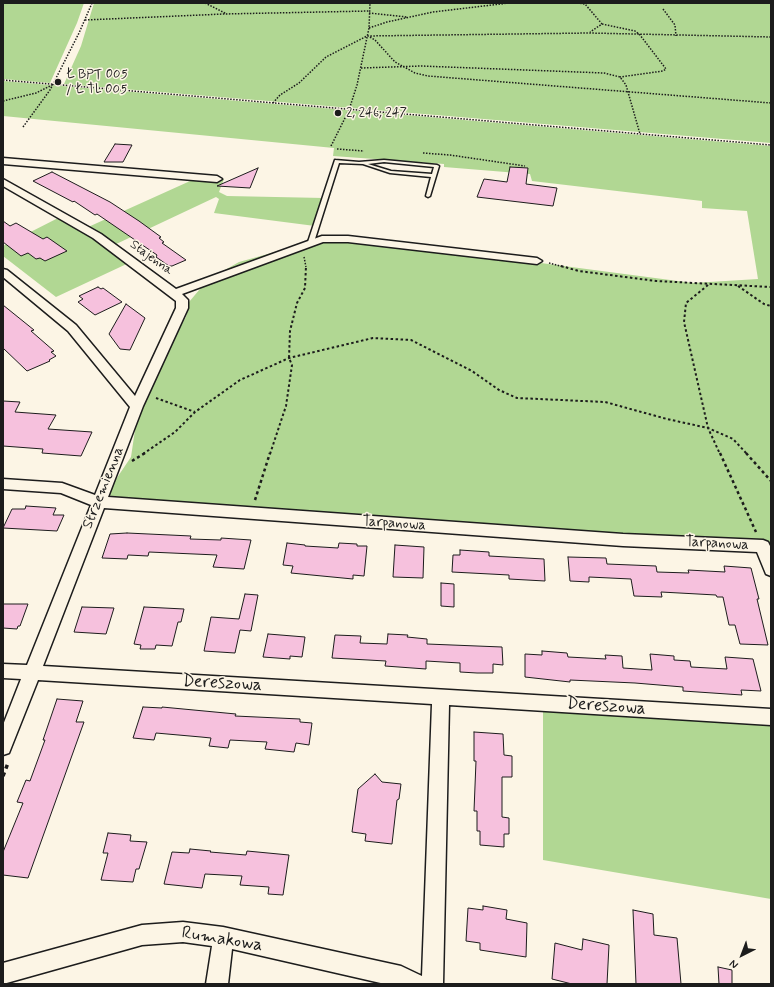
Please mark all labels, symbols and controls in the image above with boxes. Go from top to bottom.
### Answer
place label: Ł BPT 005 / Ł TL 005 [66,67,128,98]
marker: Ł BPT 005 / Ł TL 005 [53,77,63,87]
place label: 2, 246, 247 [346,105,407,121]
marker: 2, 246, 247 [333,108,343,118]
street label: Stajenna [126,237,176,279]
street label: Strzemienna [79,444,129,532]
street label: Tarpanowa [362,513,426,535]
street label: Tarpanowa [685,533,749,555]
street label: Dereszowa [182,671,262,697]
street label: Dereszowa [565,693,647,721]
street label: Rumakowa [180,923,264,957]
north arrow [722,935,762,975]
text: N [727,956,741,972]

